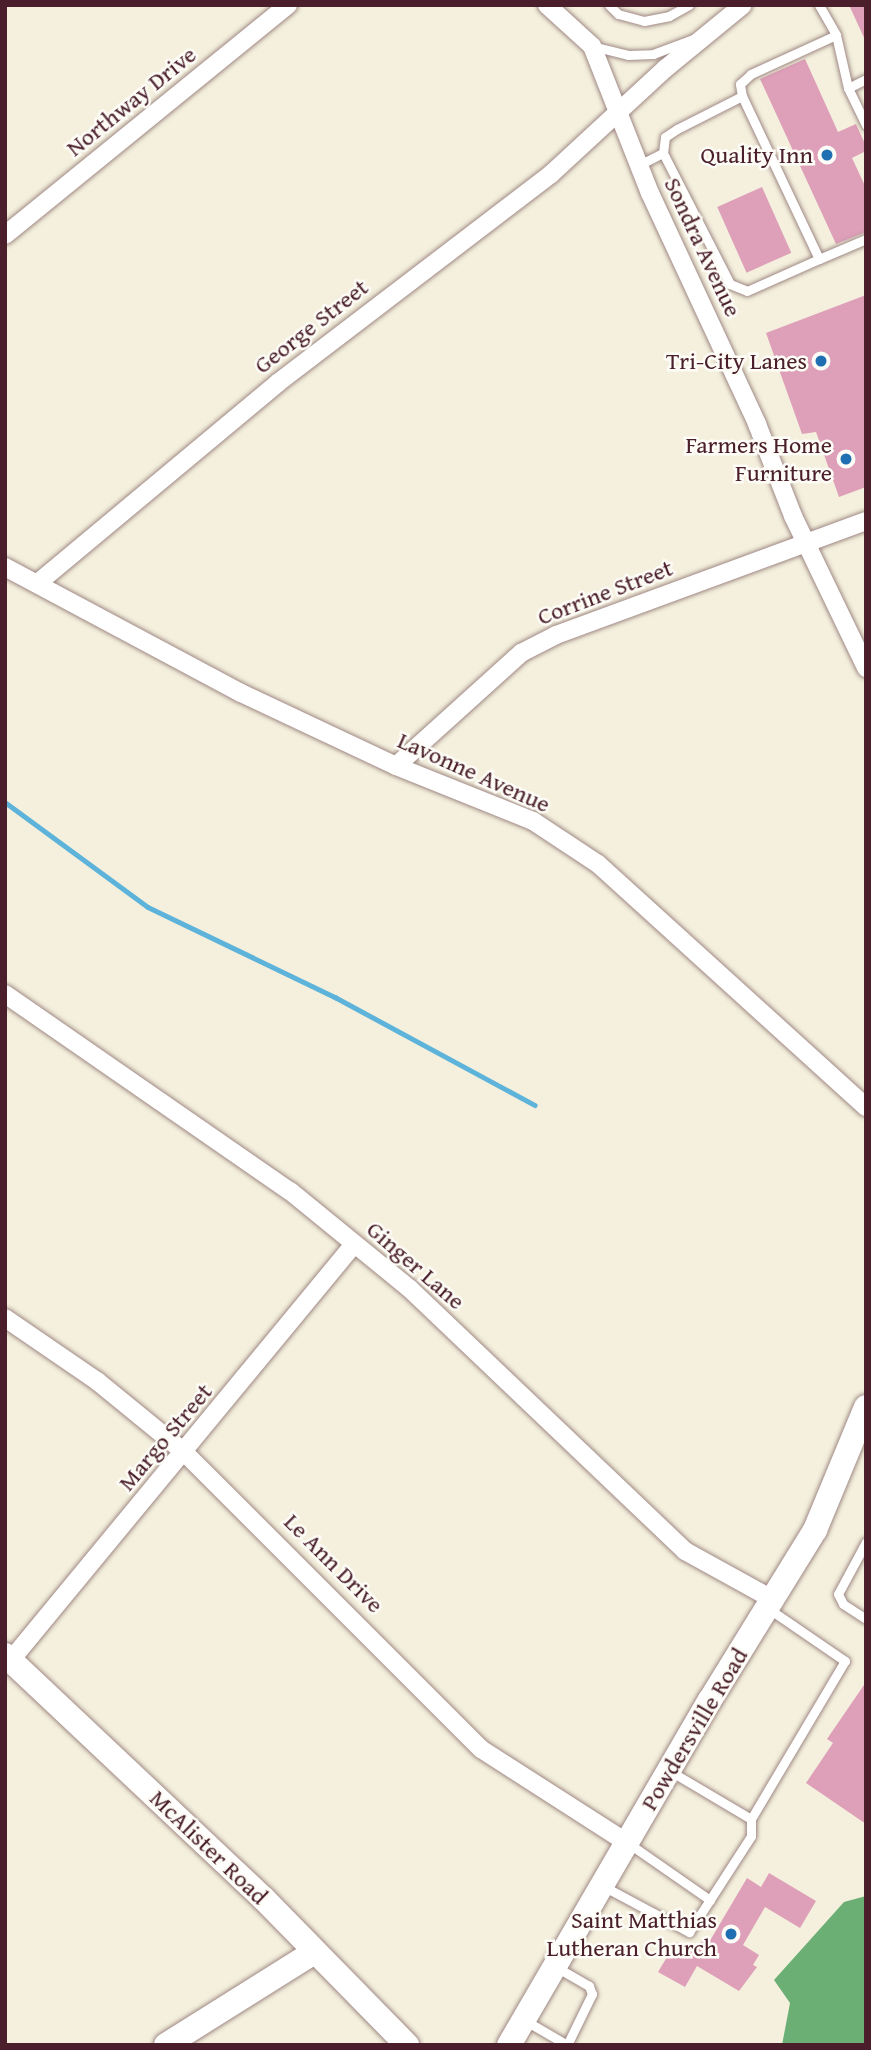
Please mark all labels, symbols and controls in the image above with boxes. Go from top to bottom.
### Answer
street label: Northway Drive [60,40,202,162]
place label: Quality Inn [701,141,813,169]
marker: Quality Inn [819,147,835,163]
street label: Sondra Avenue [658,173,748,321]
street label: George Street [248,273,374,379]
place label: Tri-City Lanes [666,347,807,375]
marker: Tri-City Lanes [813,353,829,369]
place label: Farmers Home Furniture [685,431,832,487]
marker: Farmers Home Furniture [838,451,854,467]
street label: Corrine Street [533,553,677,631]
street label: Lavonne Avenue [393,726,555,818]
street label: Ginger Lane [361,1215,471,1315]
street label: Margo Street [112,1378,218,1496]
street label: Le Ann Drive [278,1507,390,1619]
street label: Powdersville Road [634,1643,754,1815]
street label: McAlister Road [144,1784,274,1910]
place label: Saint Matthias Lutheran Church [547,1906,717,1962]
marker: Saint Matthias Lutheran Church [723,1926,739,1942]

